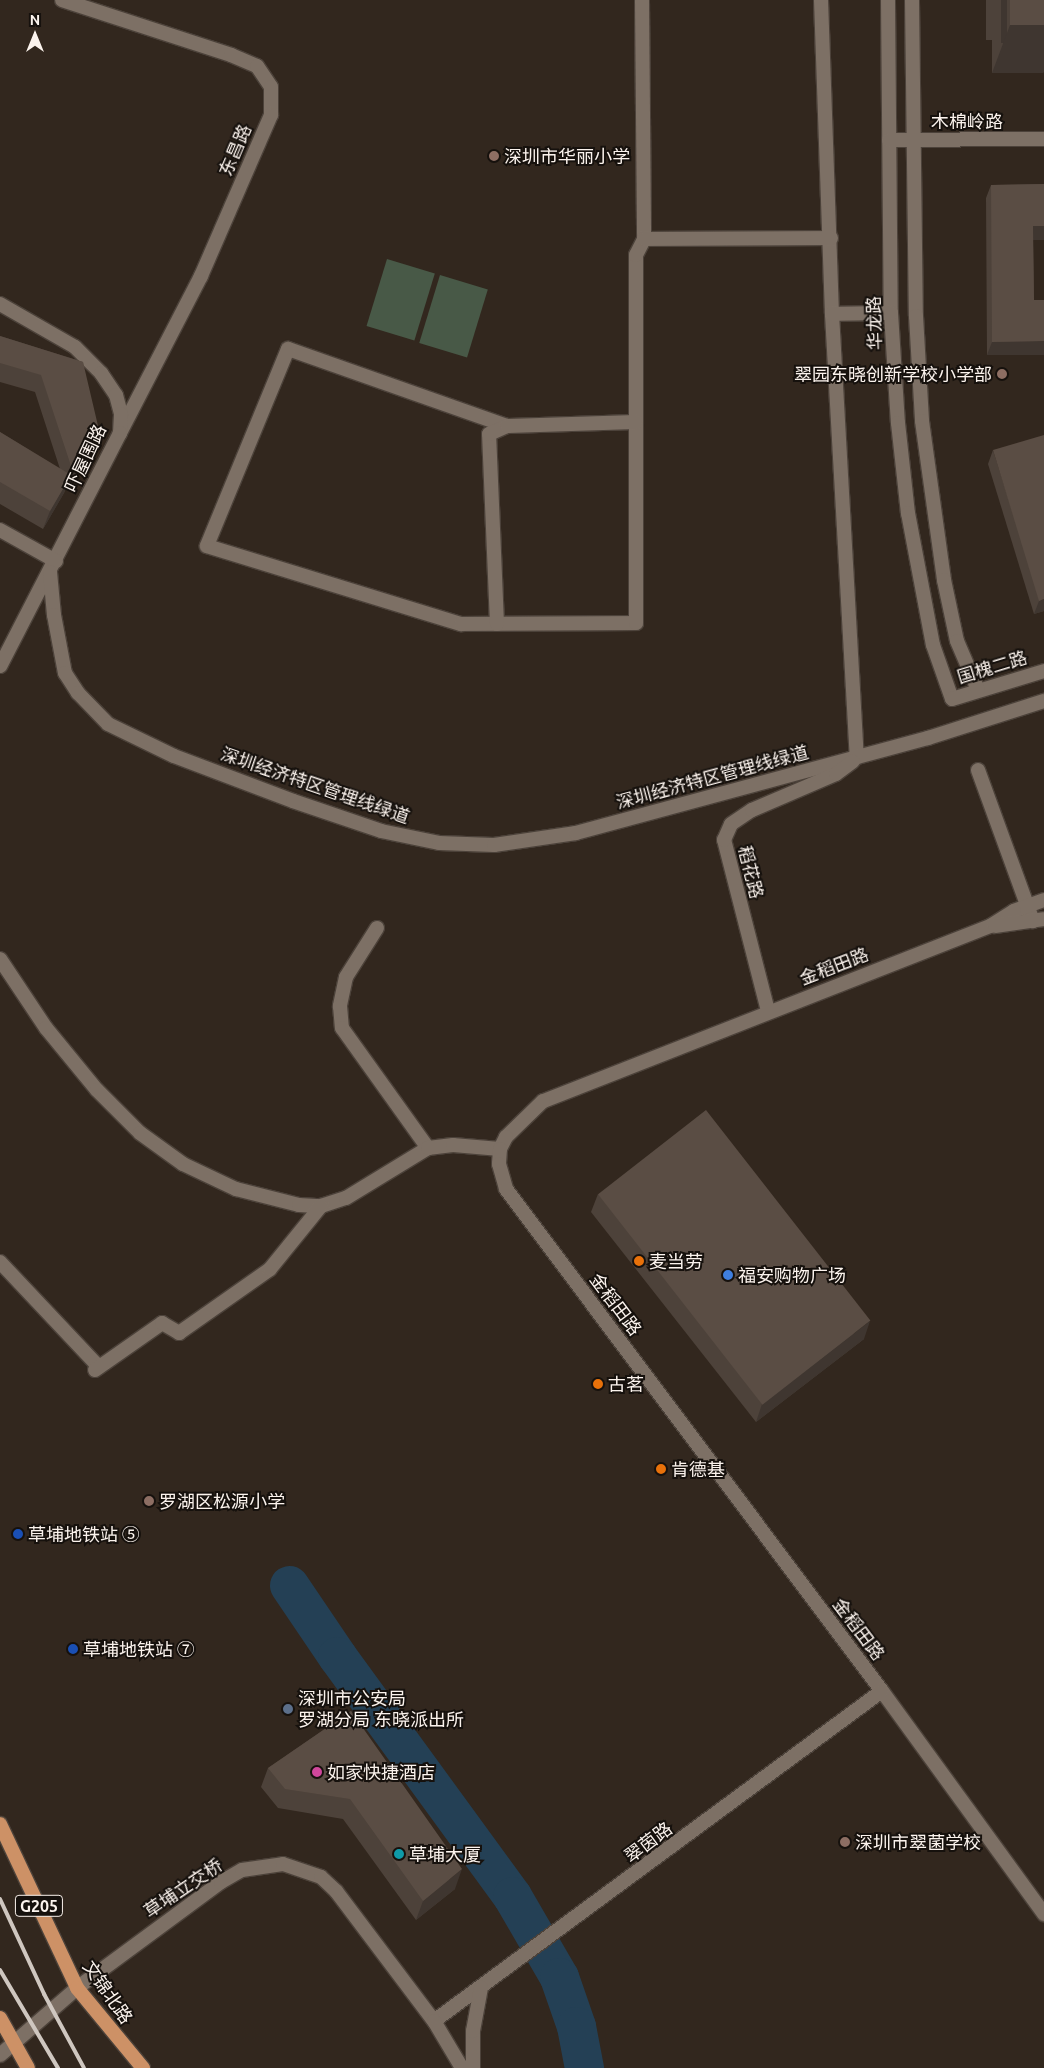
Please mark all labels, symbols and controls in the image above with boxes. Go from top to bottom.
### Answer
north arrow [10,10,60,60]
text: N [30,12,40,28]
street label: 木棉岭路 [931,110,1003,132]
street label: 东昌路 [215,121,255,179]
place label: 深圳市华丽小学 [504,145,630,167]
marker: 深圳市华丽小学 [488,150,500,162]
street label: 华龙路 [862,296,886,350]
place label: 翠园东晓创新学校小学部 [794,363,992,385]
marker: 翠园东晓创新学校小学部 [996,368,1008,380]
street label: 吓屋围路 [60,421,110,495]
street label: 国槐二路 [954,646,1030,688]
street label: 深圳经济特区管理线绿道 [614,741,810,813]
street label: 深圳经济特区管理线绿道 [218,743,412,827]
street label: 稻花路 [734,843,768,901]
street label: 金稻田路 [797,943,871,989]
place label: 麦当劳 [649,1250,703,1272]
marker: 麦当劳 [633,1255,645,1267]
place label: 福安购物广场 [738,1264,846,1286]
street label: 金稻田路 [586,1269,646,1339]
marker: 福安购物广场 [722,1269,734,1281]
place label: 古茗 [608,1373,644,1395]
marker: 古茗 [592,1378,604,1390]
place label: 肯德基 [671,1458,725,1480]
marker: 肯德基 [655,1463,667,1475]
place label: 罗湖区松源小学 [159,1490,285,1512]
marker: 罗湖区松源小学 [143,1495,155,1507]
place label: 草埔地铁站 ⑤ [28,1523,140,1545]
marker: 草埔地铁站 ⑤ [12,1528,24,1540]
street label: 金稻田路 [829,1594,889,1664]
place label: 草埔地铁站 ⑦ [83,1638,195,1660]
marker: 草埔地铁站 ⑦ [67,1643,79,1655]
place label: 深圳市公安局 罗湖分局 东晓派出所 [298,1688,464,1730]
marker: 深圳市公安局 罗湖分局 东晓派出所 [282,1703,294,1715]
place label: 如家快捷酒店 [327,1761,435,1783]
marker: 如家快捷酒店 [311,1766,323,1778]
street label: 翠茵路 [620,1817,676,1867]
place label: 深圳市翠菌学校 [855,1831,981,1853]
marker: 深圳市翠菌学校 [839,1836,851,1848]
place label: 草埔大厦 [409,1843,481,1865]
marker: 草埔大厦 [393,1848,405,1860]
street label: 草埔立交桥 [140,1854,226,1922]
road number: G205 [14,1892,64,1920]
street label: 文锦北路 [79,1956,137,2028]

